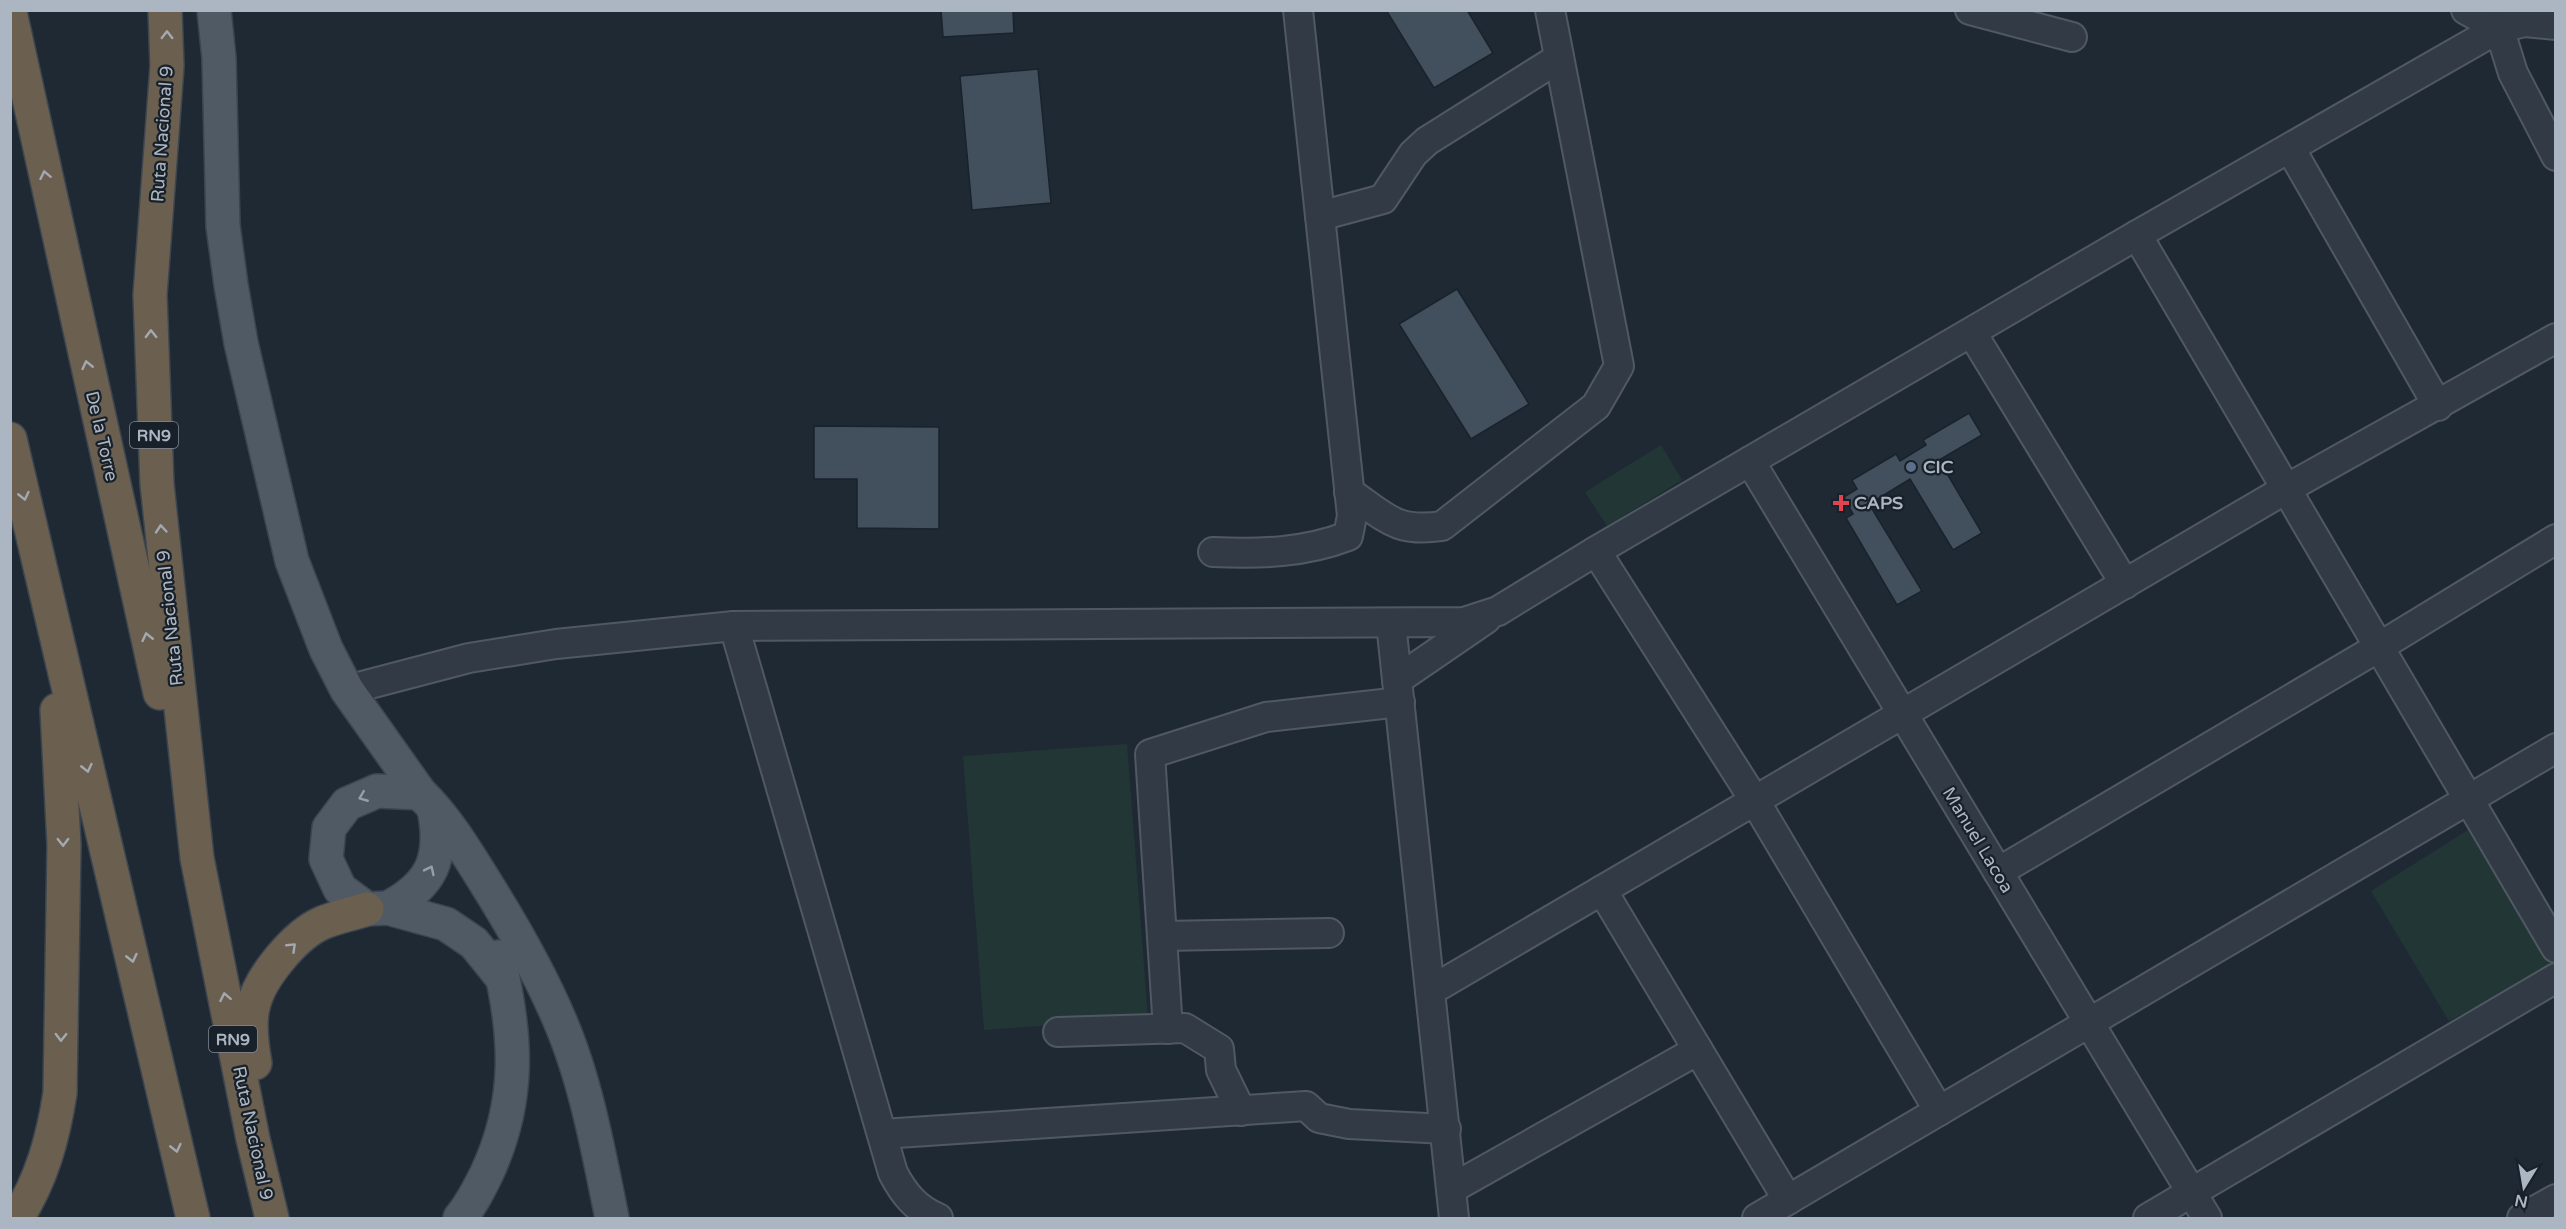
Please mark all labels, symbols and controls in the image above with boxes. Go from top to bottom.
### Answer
one-way arrow [161,30,173,39]
street label: Ruta Nacional 9 [146,65,178,203]
one-way arrow [39,170,52,180]
one-way arrow [145,330,157,339]
one-way arrow [81,360,94,370]
street label: De la Torre [81,389,123,483]
road number: RN9 [130,422,178,448]
place label: CIC [1923,456,1954,478]
marker: CIC [1904,460,1918,474]
one-way arrow [16,491,29,501]
place label: CAPS [1854,492,1903,514]
marker: CAPS [1832,494,1850,512]
one-way arrow [154,524,167,533]
street label: Ruta Nacional 9 [152,549,188,687]
one-way arrow [142,633,155,643]
one-way arrow [79,763,92,773]
street label: Manuel Lacoa [1938,783,2018,897]
one-way arrow [358,790,369,802]
one-way arrow [57,837,70,846]
one-way arrow [422,865,434,876]
one-way arrow [285,943,295,954]
one-way arrow [124,953,137,963]
one-way arrow [219,992,232,1002]
road number: RN9 [209,1026,257,1052]
one-way arrow [54,1032,67,1041]
street label: Ruta Nacional 9 [228,1064,278,1202]
one-way arrow [169,1142,182,1152]
north arrow [2494,1157,2554,1217]
text: N [2513,1190,2530,1212]

